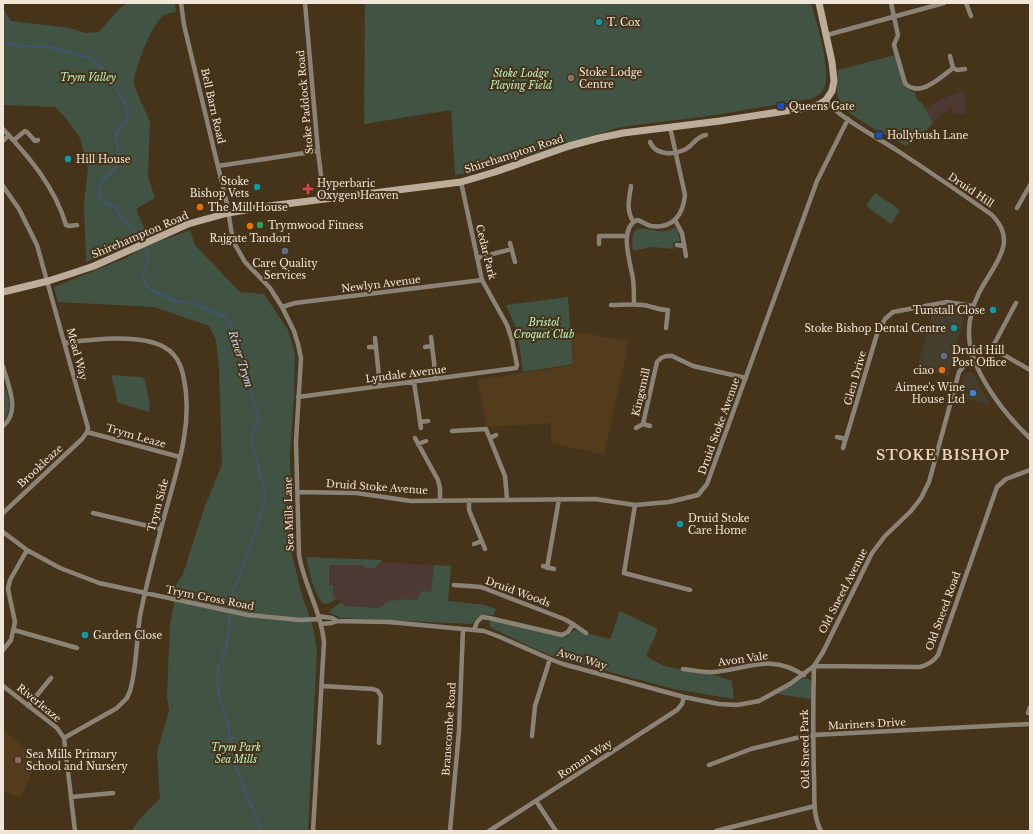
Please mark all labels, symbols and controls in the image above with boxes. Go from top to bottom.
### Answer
place label: T. Cox [607,16,640,29]
marker: T. Cox [594,17,604,27]
street label: Stoke Paddock Road [294,49,316,155]
place label: Stoke Lodge Centre [579,66,643,91]
street label: Bell Barn Road [198,67,228,145]
park label: Stoke Lodge Playing Field [489,67,552,92]
park label: Trym Valley [60,71,117,84]
marker: Stoke Lodge Centre [566,73,576,83]
place label: Queens Gate [789,100,855,113]
marker: Queens Gate [776,101,786,111]
place label: Hollybush Lane [887,129,969,142]
marker: Hollybush Lane [874,130,884,140]
street label: Shirehampton Road [463,132,566,176]
place label: Hill House [76,153,131,166]
marker: Hill House [63,154,73,164]
street label: Druid Hill [946,170,996,210]
place label: Stoke Bishop Vets [190,175,249,200]
place label: Hyperbaric Oxygen Heaven [317,177,399,202]
marker: Stoke Bishop Vets [252,182,262,192]
marker: Hyperbaric Oxygen Heaven [302,183,314,195]
place label: The Mill House [208,201,288,214]
marker: The Mill House [195,202,205,212]
street label: Shirehampton Road [90,209,191,261]
place label: Trymwood Fitness [268,219,364,232]
marker: Trymwood Fitness [255,220,265,230]
marker: Rajgate Tandori [245,221,255,231]
street label: Cedar Park [473,223,499,282]
place label: Rajgate Tandori [210,232,291,245]
marker: Care Quality Services [280,246,290,256]
place label: Care Quality Services [252,257,318,282]
street label: Newlyn Avenue [341,273,422,295]
place label: Tunstall Close [913,304,985,317]
marker: Tunstall Close [988,305,998,315]
park label: Bristol Croquet Club [514,316,574,341]
place label: Stoke Bishop Dental Centre [804,322,946,335]
marker: Stoke Bishop Dental Centre [949,323,959,333]
street label: Mead Way [64,326,90,382]
water label: River Trym [225,328,256,390]
place label: Druid Hill Post Office [952,344,1007,369]
street label: Glen Drive [841,349,869,407]
marker: Druid Hill Post Office [939,351,949,361]
street label: Lyndale Avenue [365,363,448,385]
place label: ciao [913,364,934,377]
marker: ciao [937,365,947,375]
street label: Kingsmill [629,367,653,417]
street label: Druid Stoke Avenue [695,376,743,476]
place label: Aimee's Wine House Ltd [894,381,965,406]
marker: Aimee's Wine House Ltd [968,388,978,398]
street label: Trym Leaze [104,421,168,451]
street label: Brookleaze [15,441,66,490]
district label: STOKE BISHOP [876,446,1010,464]
street label: Sea Mills Lane [281,476,297,551]
street label: Trym Side [145,477,171,533]
street label: Druid Stoke Avenue [326,477,429,497]
place label: Druid Stoke Care Home [688,512,750,537]
marker: Druid Stoke Care Home [675,519,685,529]
street label: Old Sneed Avenue [816,546,870,636]
street label: Old Sneed Road [923,569,963,652]
street label: Druid Woods [484,574,553,610]
street label: Trym Cross Road [165,583,256,613]
place label: Garden Close [93,629,162,642]
marker: Garden Close [80,630,90,640]
street label: Avon Way [554,645,609,673]
street label: Avon Vale [716,649,769,669]
street label: Riverleaze [14,681,64,725]
street label: Branscombe Road [439,682,459,776]
street label: Old Sneed Park [798,708,812,789]
street label: Mariners Drive [828,715,907,733]
street label: Roman Way [555,736,615,781]
park label: Trym Park Sea Mills [211,741,261,766]
place label: Sea Mills Primary School and Nursery [26,748,128,773]
marker: Sea Mills Primary School and Nursery [13,755,23,765]

